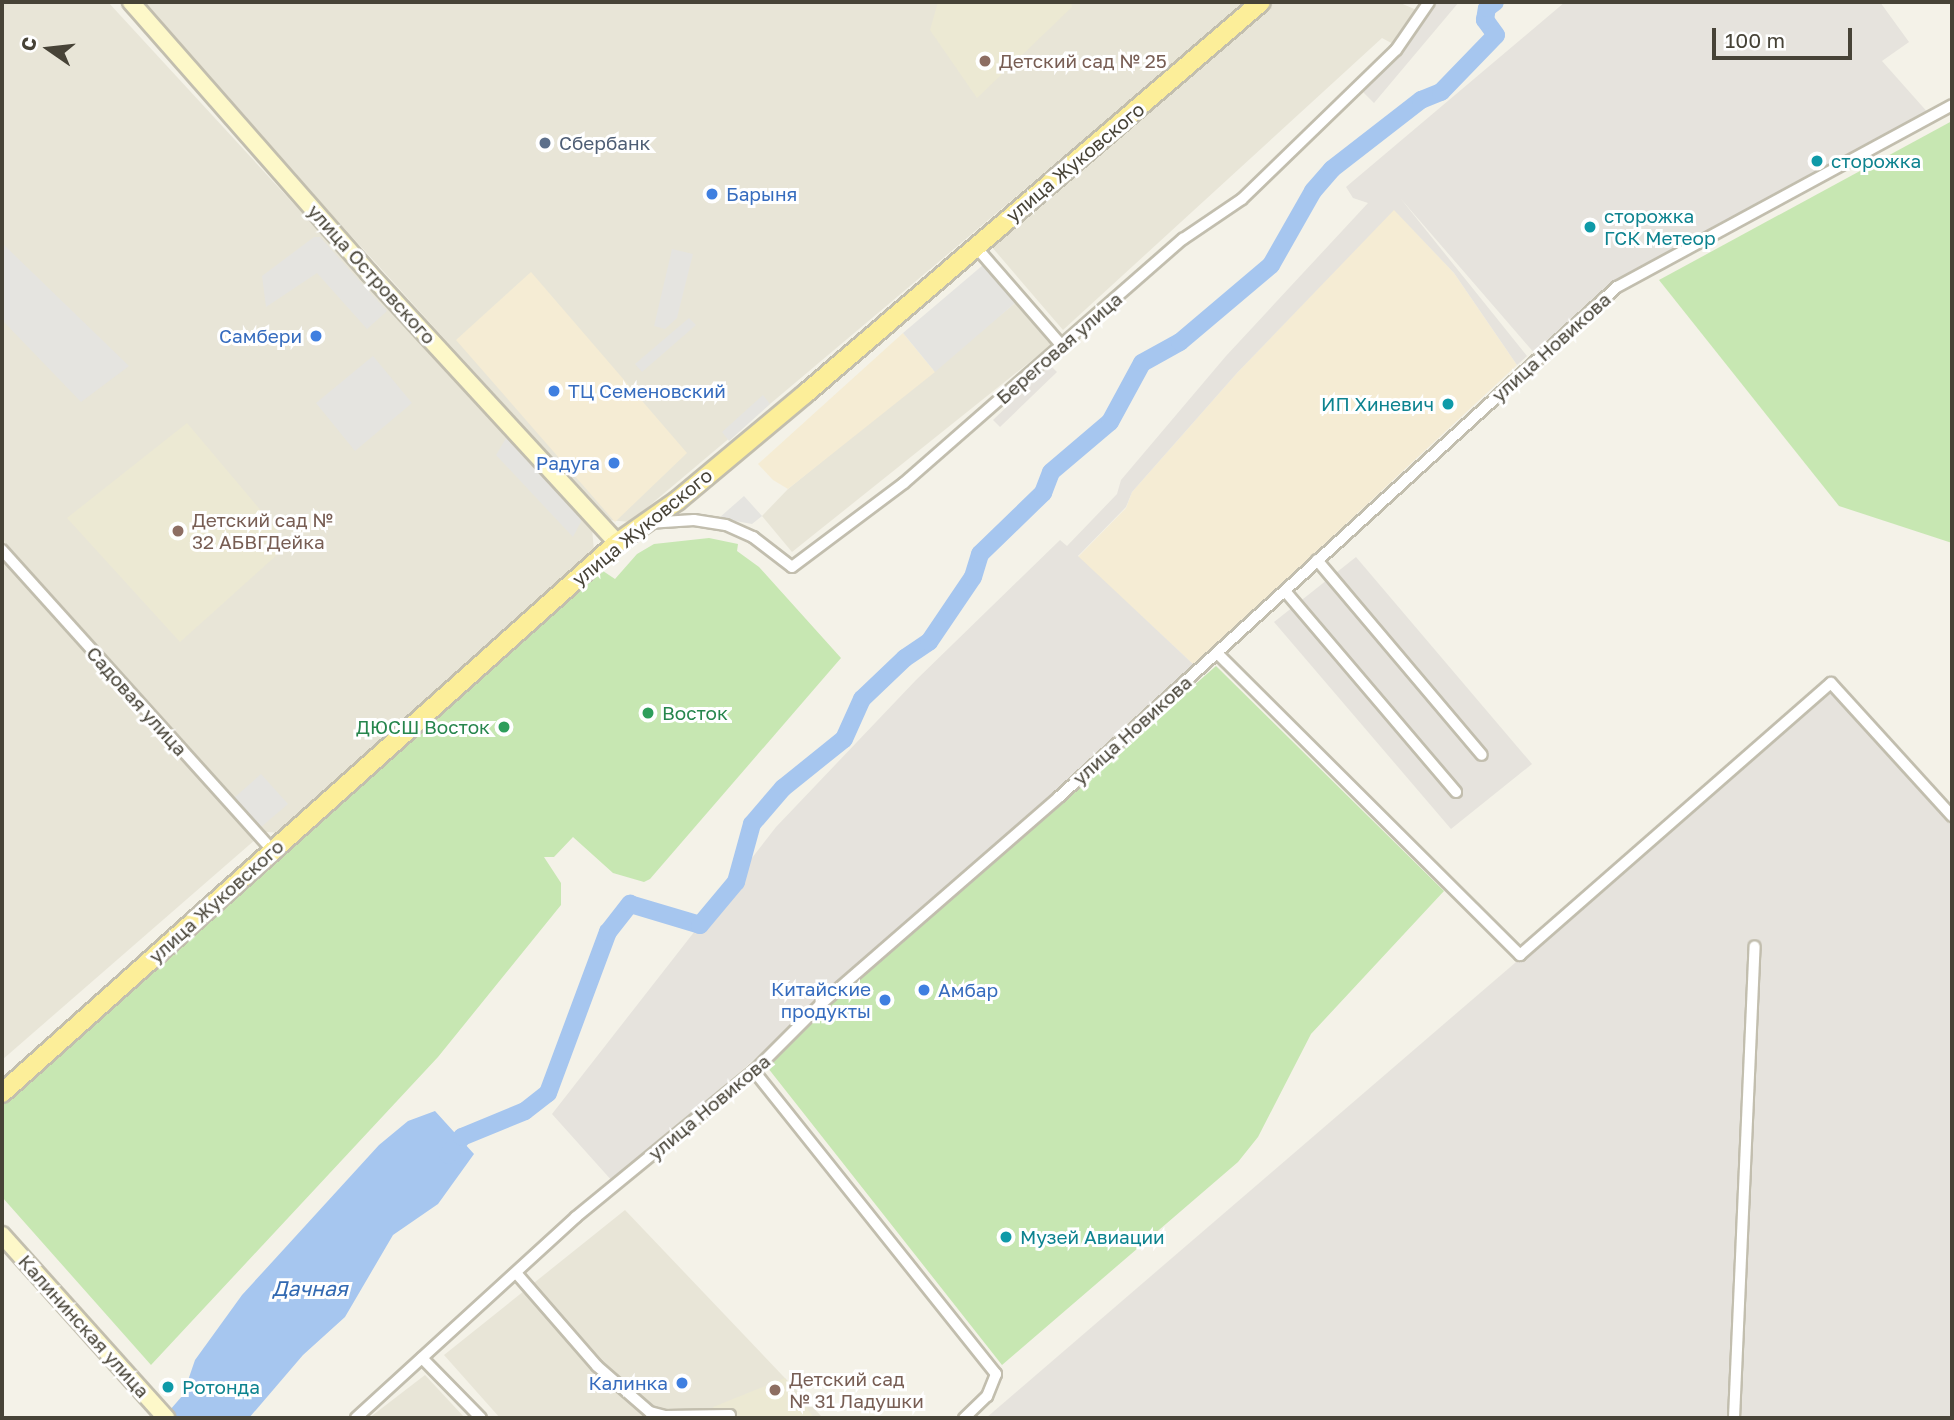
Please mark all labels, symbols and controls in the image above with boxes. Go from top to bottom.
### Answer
north arrow [14,14,84,84]
scale bar [1716,14,1856,58]
text: 100 m [1725,27,1785,53]
text: С [15,34,41,53]
place label: Детский сад № 25 [999,50,1167,72]
marker: Детский сад № 25 [977,53,993,69]
street label: улица Жуковского [1001,98,1149,226]
place label: Сбербанк [559,132,650,154]
marker: Сбербанк [537,135,553,151]
place label: сторожка [1831,150,1921,172]
marker: сторожка [1809,153,1825,169]
place label: Барыня [726,183,797,205]
marker: Барыня [704,186,720,202]
street label: улица Островского [303,199,441,349]
place label: сторожка ГСК Метеор [1604,205,1716,249]
marker: сторожка ГСК Метеор [1582,219,1598,235]
street label: Береговая улица [992,287,1126,409]
street label: улица Новикова [1487,288,1615,406]
place label: Самбери [219,325,302,347]
marker: Самбери [308,328,324,344]
place label: ТЦ Семеновский [568,380,726,402]
marker: ТЦ Семеновский [546,383,562,399]
place label: ИП Хиневич [1321,393,1434,415]
marker: ИП Хиневич [1440,396,1456,412]
place label: Радуга [536,452,600,474]
marker: Радуга [606,455,622,471]
street label: улица Жуковского [567,464,717,590]
place label: Детский сад № 32 АБВГДейка [192,509,333,553]
marker: Детский сад № 32 АБВГДейка [170,523,186,539]
street label: Садовая улица [82,642,192,760]
street label: улица Новикова [1068,671,1196,789]
place label: Восток [662,702,728,724]
marker: Восток [640,705,656,721]
place label: ДЮСШ Восток [356,716,490,738]
marker: ДЮСШ Восток [496,719,512,735]
street label: улица Жуковского [144,834,288,968]
place label: Китайские продукты [771,978,871,1022]
place label: Амбар [938,979,998,1001]
marker: Амбар [916,982,932,998]
marker: Китайские продукты [877,992,893,1008]
street label: улица Новикова [643,1049,775,1165]
place label: Музей Авиации [1020,1226,1165,1248]
marker: Музей Авиации [998,1229,1014,1245]
street label: Калининская улица [14,1250,154,1402]
water label: Дачная [272,1275,348,1301]
place label: Детский сад № 31 Ладушки [789,1368,924,1412]
place label: Калинка [588,1372,668,1394]
marker: Калинка [674,1375,690,1391]
place label: Ротонда [182,1376,260,1398]
marker: Ротонда [160,1379,176,1395]
marker: Детский сад № 31 Ладушки [767,1382,783,1398]

